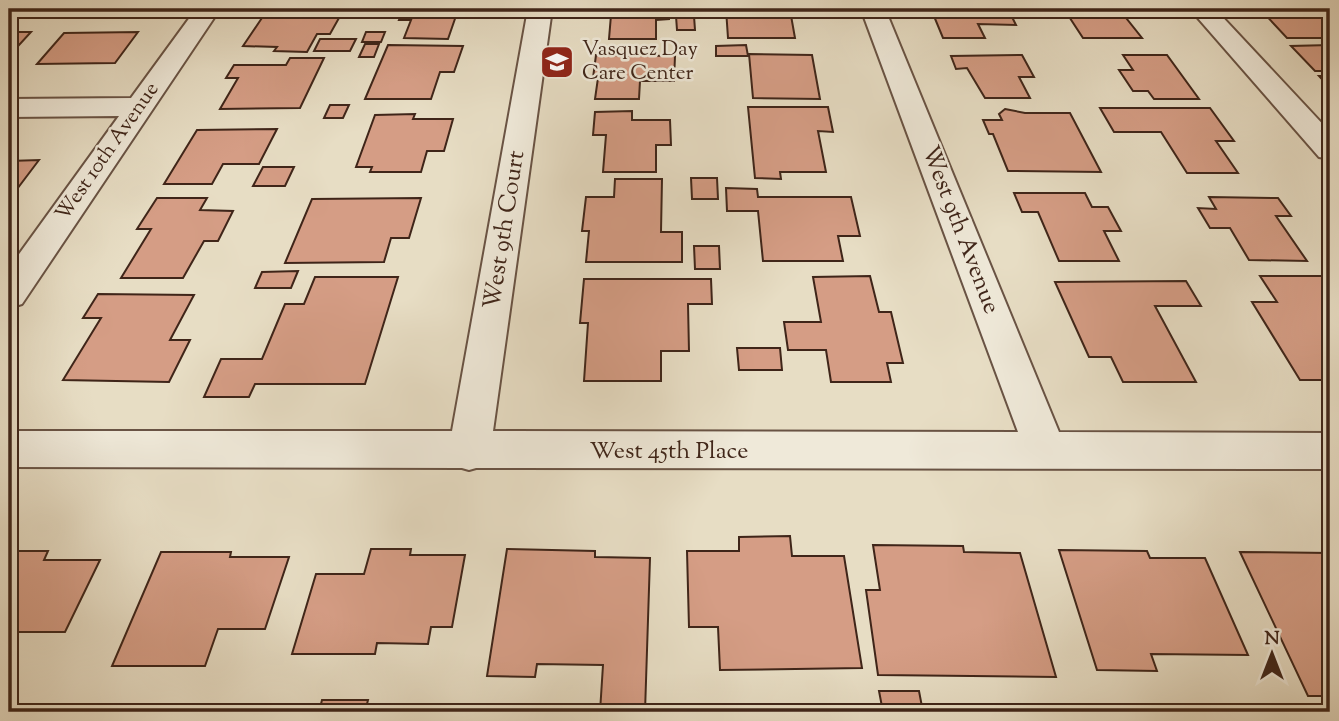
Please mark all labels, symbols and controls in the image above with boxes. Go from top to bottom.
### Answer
place label: Vasquez Day Care Center [582,35,698,89]
school or university icon: Vasquez Day Care Center [538,43,576,81]
street label: West 10th Avenue [49,77,167,227]
street label: West 9th Avenue [912,141,1008,319]
street label: West 9th Court [476,148,534,312]
street label: West 45th Place [590,435,748,469]
north arrow [1238,620,1308,690]
text: N [1264,626,1280,653]

